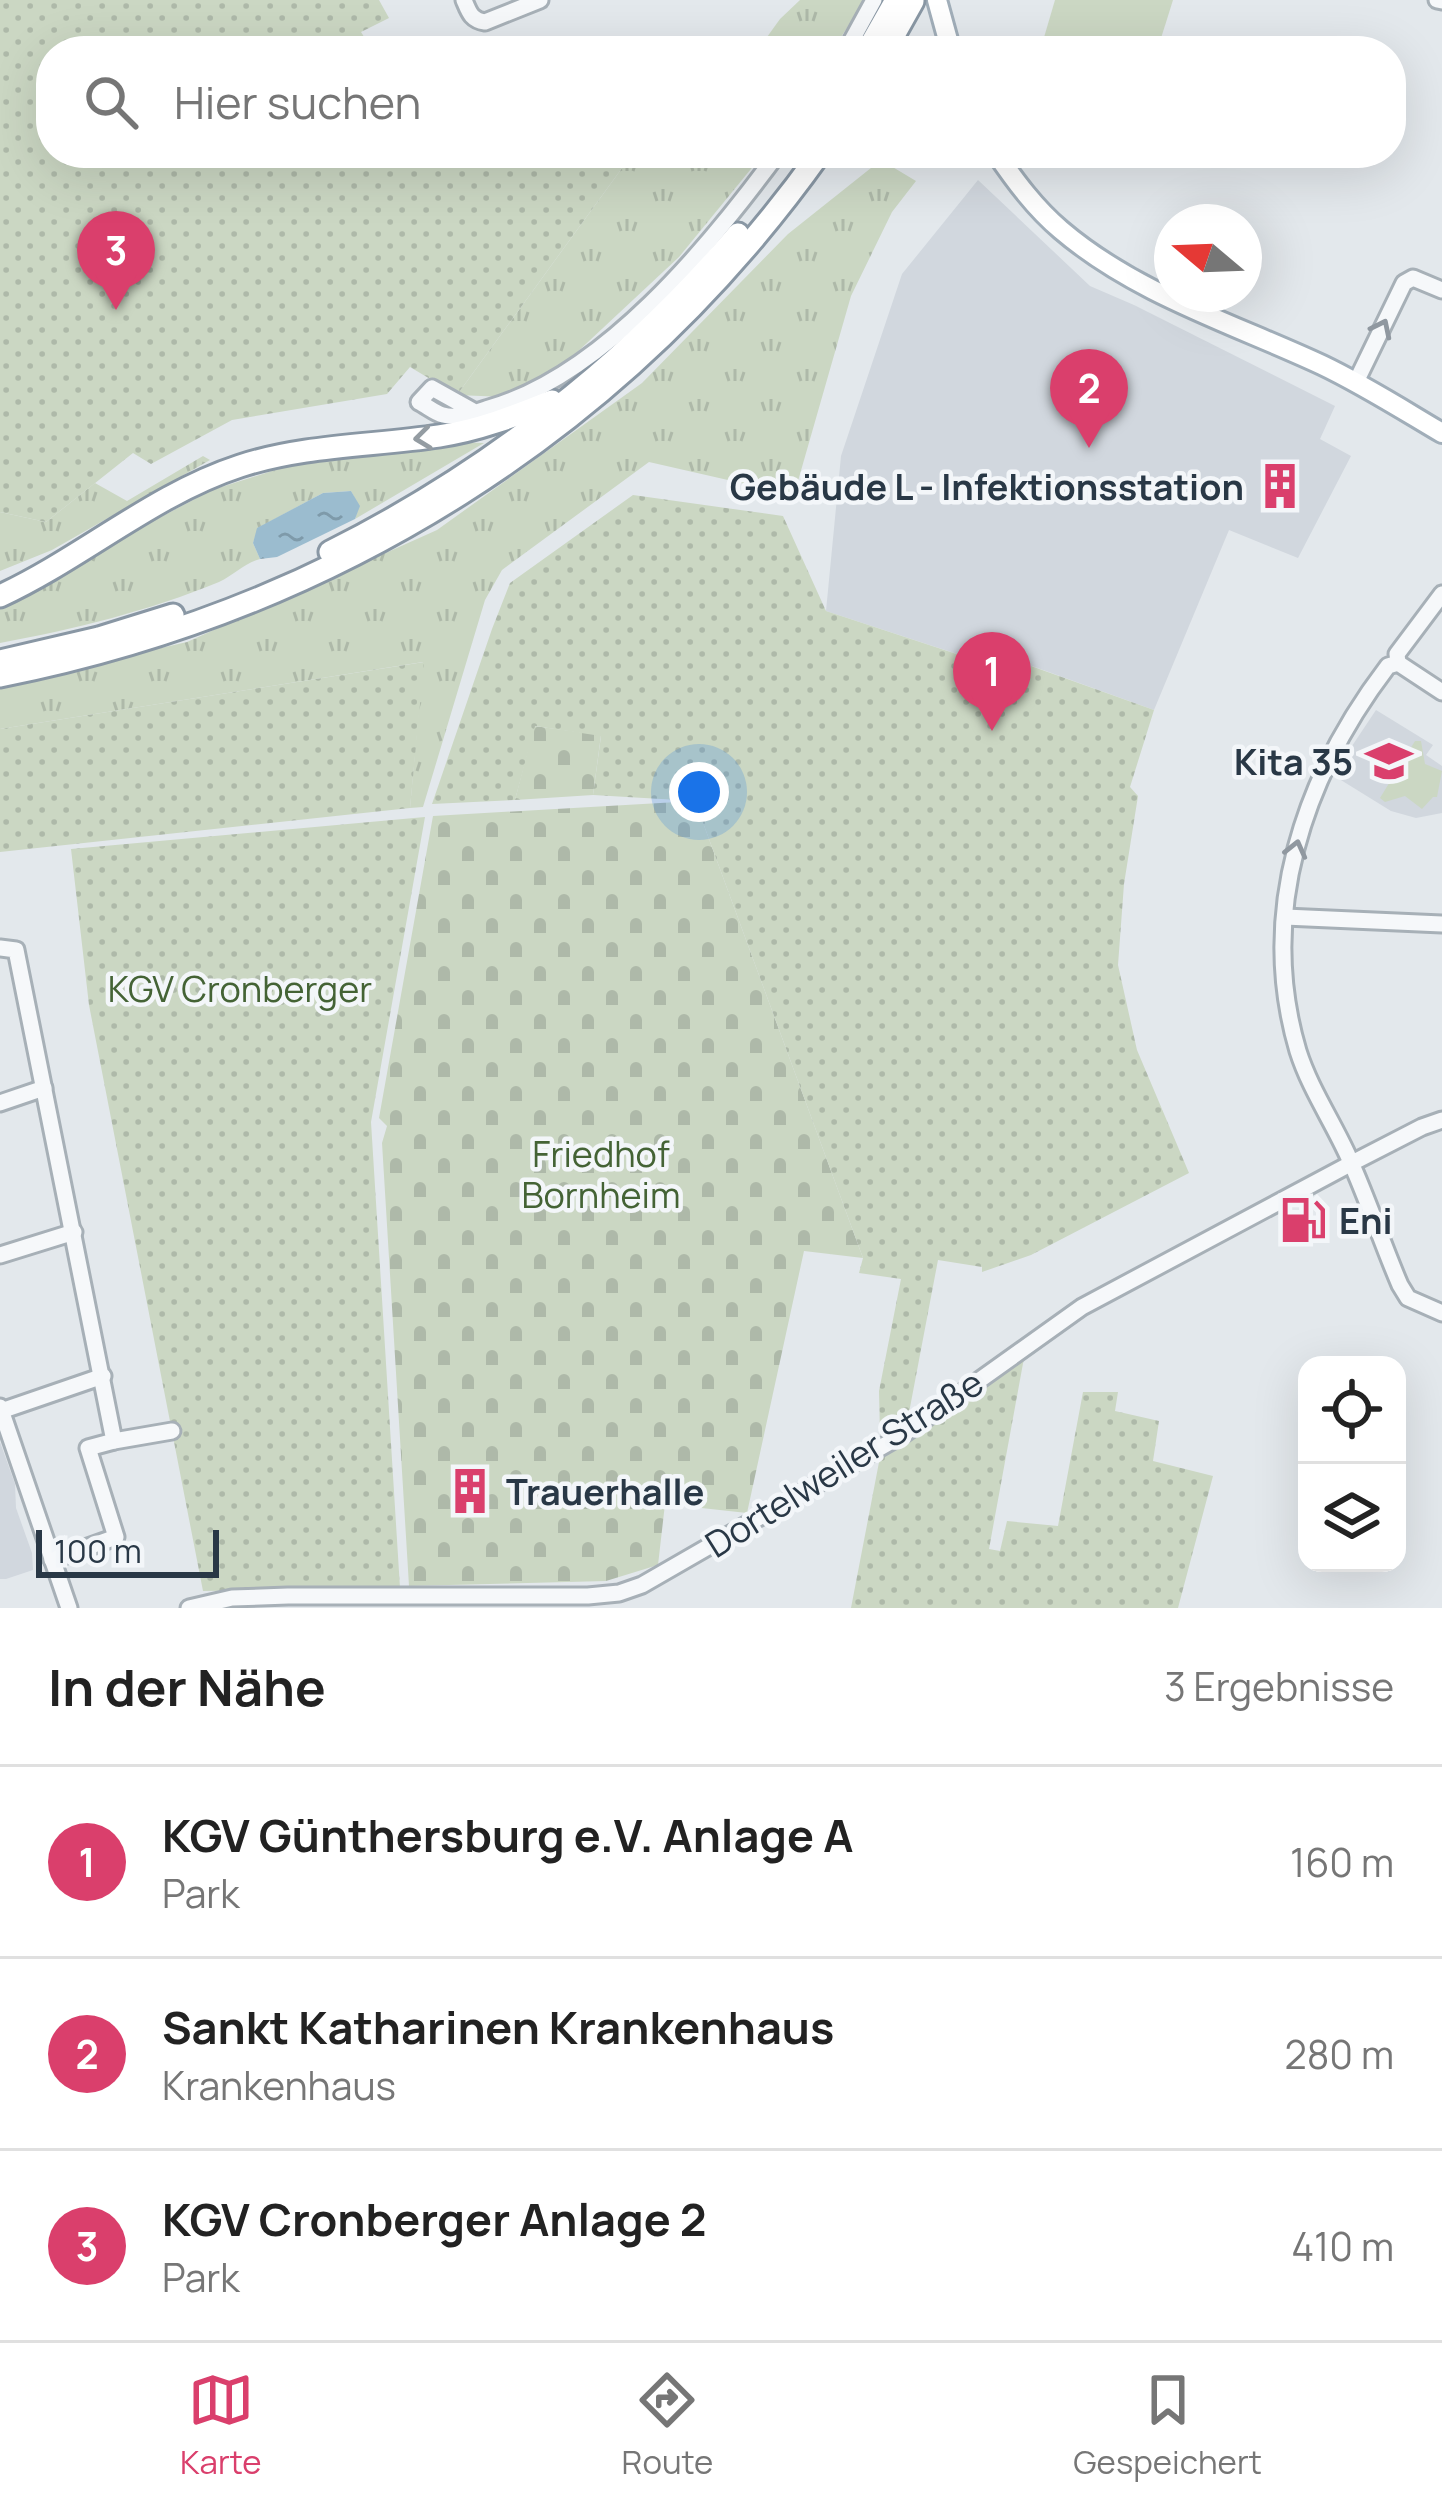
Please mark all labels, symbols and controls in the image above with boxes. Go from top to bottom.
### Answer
search box [36,36,1406,168]
icon: search [78,69,144,135]
text: Hier suchen [174,71,421,133]
north arrow [1154,204,1262,312]
pin: 3 [77,211,155,310]
one-way arrow [1367,319,1391,340]
pin: 2 [1050,349,1128,448]
one-way arrow [414,424,433,450]
building icon: Gebäude L - Infektionsstation [1255,461,1305,511]
place label: Gebäude L - Infektionsstation [730,462,1244,511]
pin: 1 [953,632,1031,731]
school or university icon: Kita 35 [1364,736,1414,786]
place label: Kita 35 [1234,737,1353,786]
your location [669,762,729,822]
one-way arrow [1282,839,1307,860]
park label: KGV Cronberger [108,964,372,1013]
park label: Friedhof Bornheim [521,1129,681,1219]
fuel station icon: Eni [1278,1195,1328,1245]
place label: Eni [1339,1196,1393,1245]
map controls [1298,1356,1406,1572]
button: locate [1298,1356,1406,1464]
street label: Dortelweiler Straße [696,1358,992,1568]
button: layers [1298,1464,1406,1572]
building icon: Trauerhalle [445,1466,495,1516]
place label: Trauerhalle [506,1467,704,1516]
scale bar [36,1524,219,1577]
text: 100 m [54,1528,142,1573]
text: In der Nähe [48,1652,326,1721]
text: 3 Ergebnisse [1164,1659,1394,1713]
text: KGV Günthersburg e.V. Anlage A [162,1804,853,1866]
text: 1 [78,1835,96,1889]
text: 160 m [1290,1835,1394,1889]
text: Park [162,1866,240,1920]
text: Sankt Katharinen Krankenhaus [162,1996,834,2058]
text: 2 [75,2027,99,2081]
text: 280 m [1284,2027,1394,2081]
text: Krankenhaus [162,2058,396,2112]
text: KGV Cronberger Anlage 2 [162,2188,707,2250]
text: 3 [76,2219,98,2273]
text: 410 m [1291,2219,1394,2273]
text: Park [162,2250,240,2304]
tab: Karte [180,2367,262,2484]
tab: Route [622,2367,713,2484]
tab: Gespeichert [1073,2367,1262,2484]

